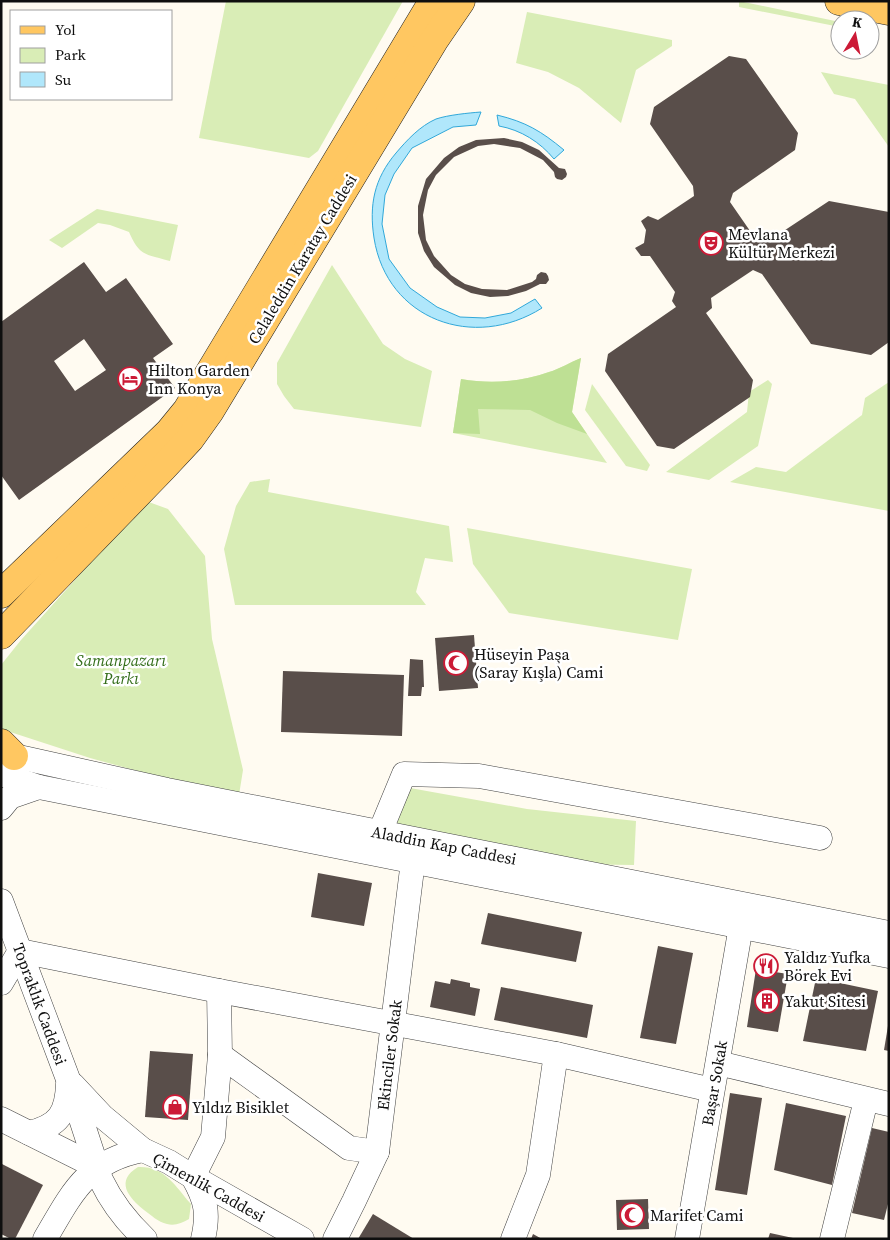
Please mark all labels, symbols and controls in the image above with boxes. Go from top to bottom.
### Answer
legend [10,10,172,100]
north arrow [830,10,880,60]
text: K [851,12,864,33]
text: Yol [55,19,76,40]
text: Park [55,44,87,65]
text: Su [55,69,72,90]
street label: Celaleddin Karatay Caddesi [242,170,362,348]
place label: Mevlana Kültür Merkezi [728,223,835,263]
theatre icon: Mevlana Kültür Merkezi [698,230,724,256]
place label: Hilton Garden Inn Konya [148,359,250,399]
hotel icon: Hilton Garden Inn Konya [117,366,143,392]
place label: Hüseyin Paşa (Saray Kışla) Cami [474,643,604,683]
park label: Samanpazarı Parkı [76,649,166,689]
mosque icon: Hüseyin Paşa (Saray Kışla) Cami [443,650,469,676]
street label: Aladdin Kap Caddesi [370,820,519,870]
street label: Topraklık Caddesi [8,940,72,1068]
place label: Yaldız Yufka Börek Evi [784,946,872,986]
restaurant icon: Yaldız Yufka Börek Evi [753,953,779,979]
building icon: Yakut Sitesi [754,988,780,1014]
place label: Yakut Sitesi [784,990,866,1012]
street label: Ekinciler Sokak [371,998,407,1112]
street label: Başar Sokak [696,1038,732,1127]
shop icon: Yıldız Bisiklet [162,1094,188,1120]
place label: Yıldız Bisiklet [192,1096,290,1118]
street label: Çimenlik Caddesi [149,1147,269,1227]
mosque icon: Marifet Cami [619,1202,645,1228]
place label: Marifet Cami [650,1204,744,1226]

